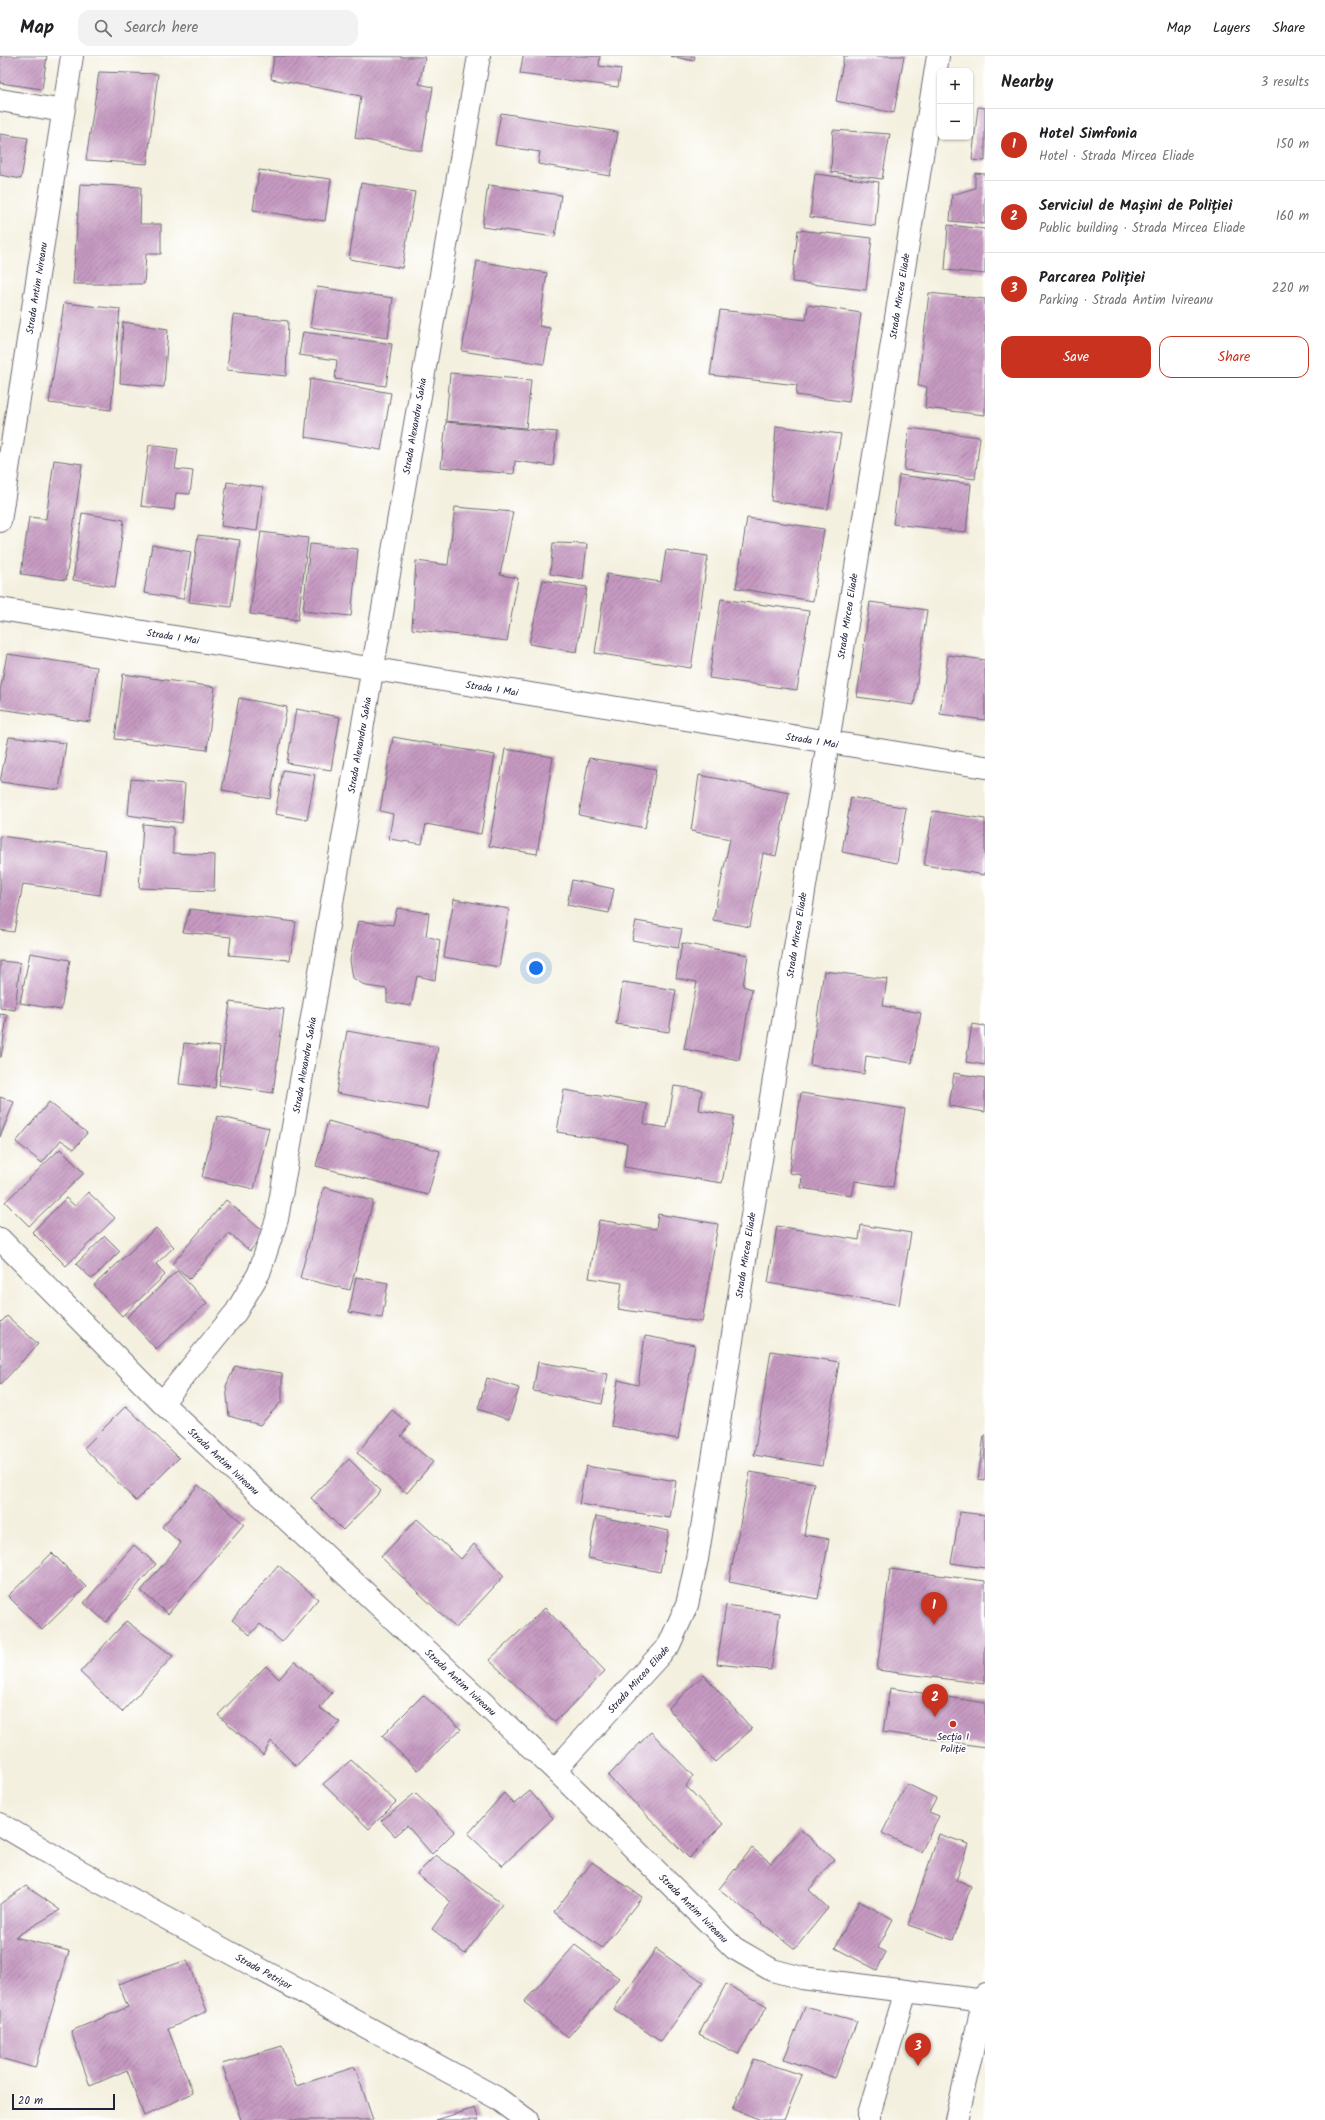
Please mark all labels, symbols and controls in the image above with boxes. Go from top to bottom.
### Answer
search box [78,10,358,46]
text: Map [20,13,54,43]
text: Search here [124,16,198,40]
icon: search [92,17,114,39]
text: Map [1167,17,1191,39]
text: Layers [1213,17,1251,39]
text: Share [1273,17,1305,39]
map controls [937,68,973,140]
button: + [937,68,973,104]
text: Nearby [1001,69,1053,96]
text: 3 results [1261,72,1309,93]
button: − [937,104,973,140]
text: Hotel Simfonia [1039,122,1137,146]
text: 1 [1012,134,1016,155]
text: 150 m [1276,134,1309,155]
text: Hotel · Strada Mircea Eliade [1039,146,1194,167]
text: Serviciul de Mașini de Poliției [1039,194,1232,218]
text: 2 [1010,206,1018,227]
text: 160 m [1276,206,1309,227]
text: Public building · Strada Mircea Eliade [1039,218,1245,239]
street label: Strada Antim Ivireanu [22,241,52,335]
street label: Strada Mircea Eliade [885,251,915,340]
text: Parcarea Poliției [1039,266,1145,290]
text: 3 [1010,278,1018,299]
text: 220 m [1272,278,1309,299]
text: Parking · Strada Antim Ivireanu [1039,290,1213,311]
button: Save [1001,336,1151,378]
button: Share [1159,336,1309,378]
street label: Strada Alexandru Sahia [399,376,431,476]
street label: Strada Mircea Eliade [833,571,863,660]
street label: Strada 1 Mai [145,625,201,649]
street label: Strada 1 Mai [464,677,520,701]
street label: Strada Alexandru Sahia [344,695,376,795]
street label: Strada 1 Mai [784,729,840,753]
street label: Strada Mircea Eliade [782,890,812,979]
your location [526,958,546,978]
street label: Strada Alexandru Sahia [289,1015,321,1115]
street label: Strada Mircea Eliade [731,1210,761,1299]
street label: Strada Antim Ivireanu [184,1424,263,1499]
pin: 1 [921,1592,947,1625]
street label: Strada Mircea Eliade [604,1642,674,1717]
street label: Strada Antim Ivireanu [421,1645,500,1720]
pin: 2 [922,1684,948,1717]
marker: Secția 1 Poliție [948,1719,958,1729]
place label: Secția 1 Poliție [937,1729,969,1757]
street label: Strada Antim Ivireanu [655,1870,732,1947]
street label: Strada Petrișor [232,1950,295,1994]
pin: 3 [905,2033,931,2066]
scale bar [12,2092,115,2111]
text: 20 m [18,2092,43,2110]

